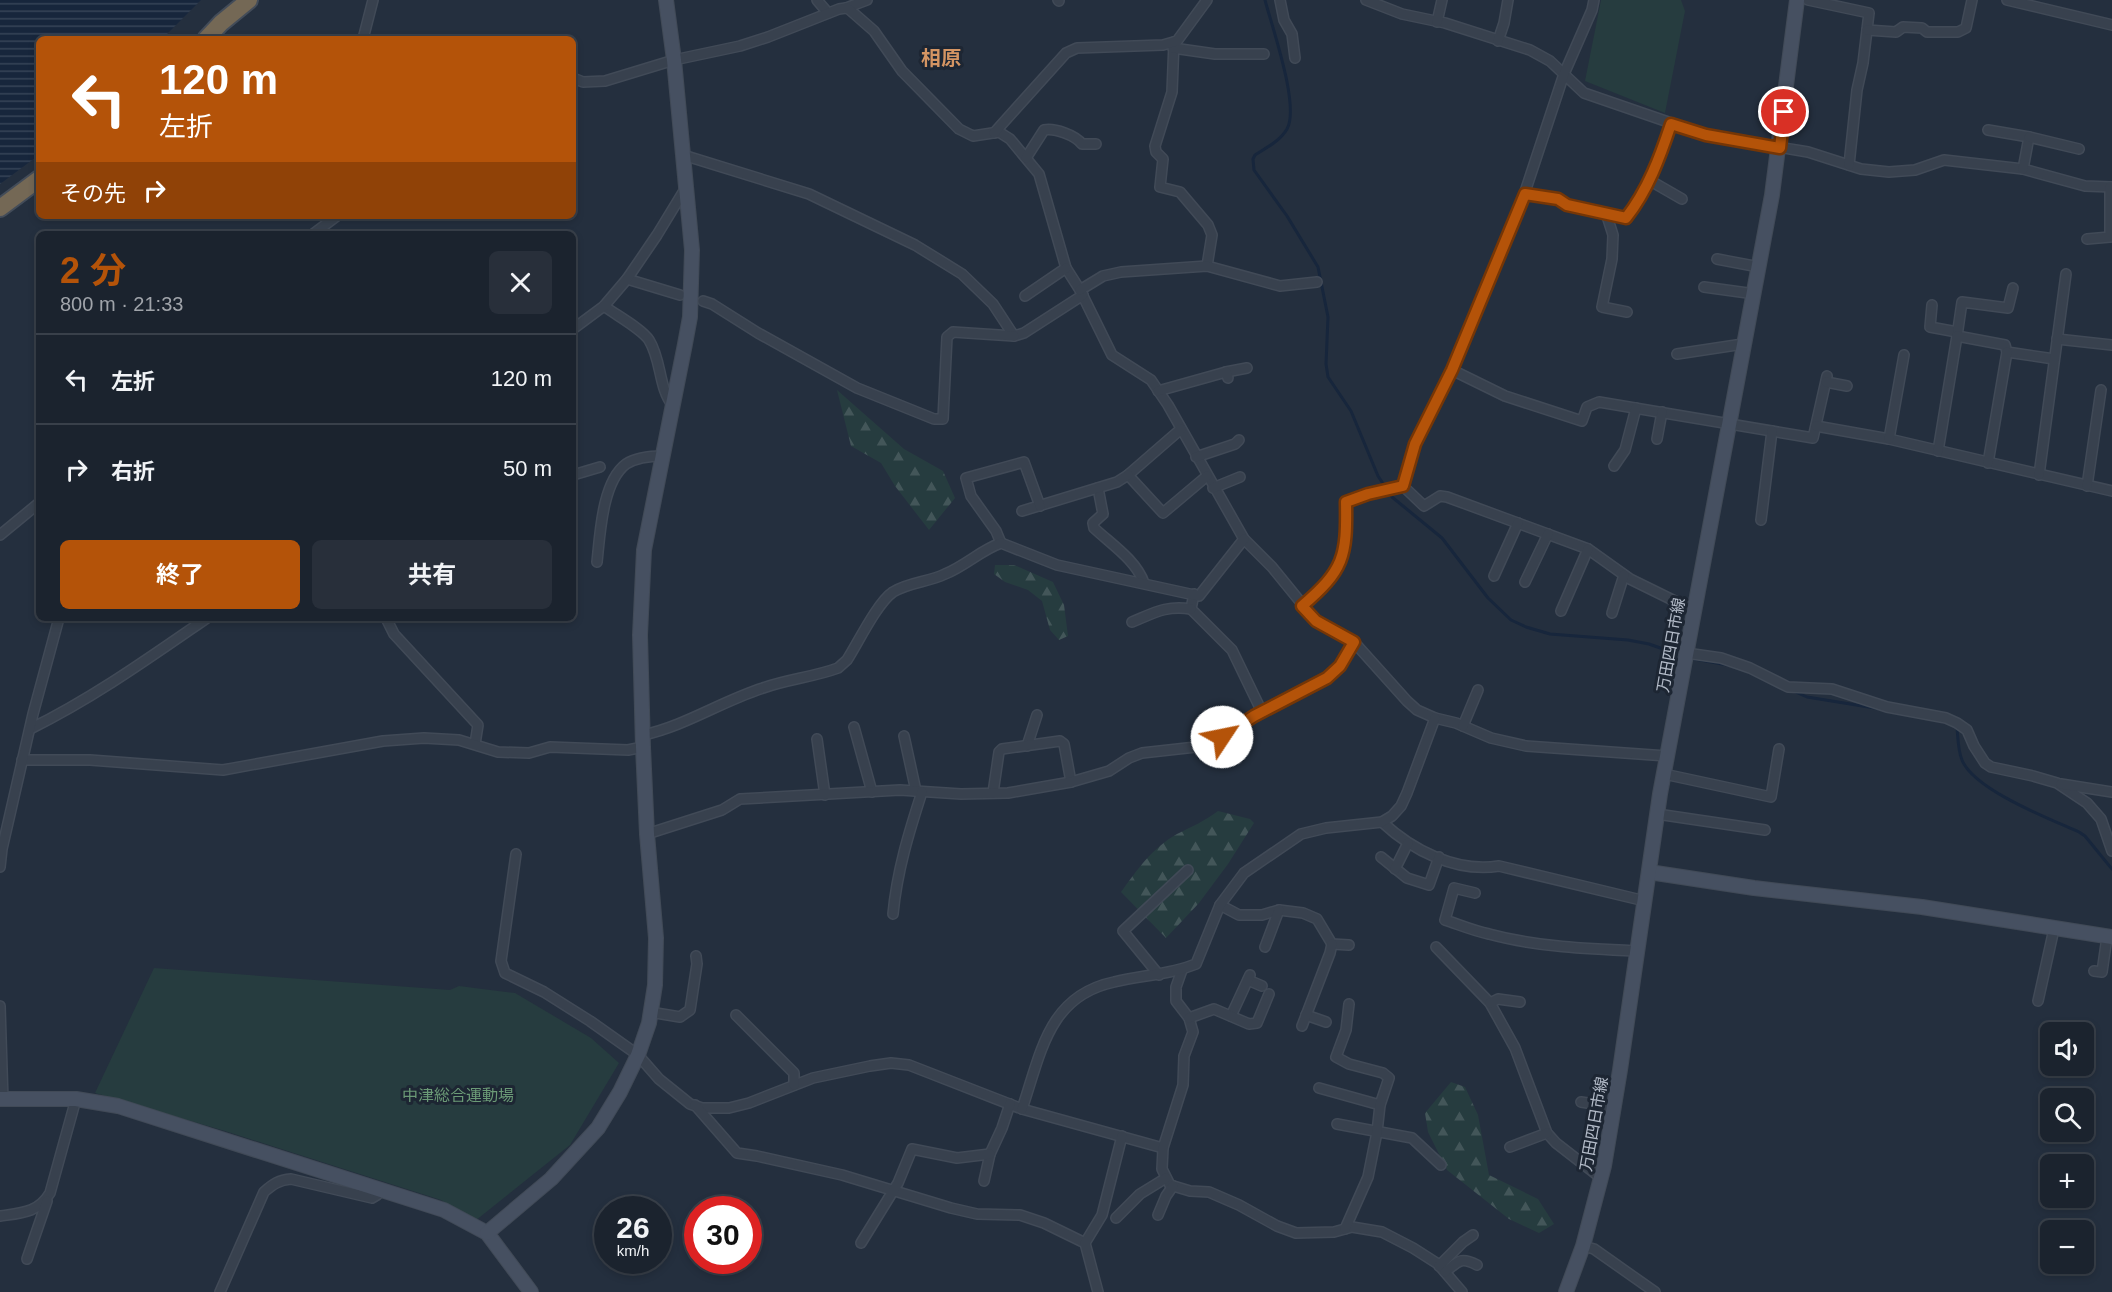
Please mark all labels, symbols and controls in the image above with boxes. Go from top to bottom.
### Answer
district label: 相原 [921,47,961,69]
text: 120 m [159,56,278,103]
icon: left [60,60,138,138]
pin [1758,86,1809,137]
icon: arrive [1767,95,1800,128]
text: 左折 [159,112,213,142]
icon: right [138,174,171,207]
text: その先 [60,181,126,206]
text: 2 分 [60,250,126,291]
button: close [489,251,552,314]
text: 800 m · 21:33 [60,293,183,315]
icon: left [60,363,93,396]
text: 120 m [491,366,552,391]
text: 左折 [111,369,155,394]
icon: right [60,453,93,486]
text: 50 m [503,456,552,481]
text: 右折 [111,459,155,484]
button: 終了 [60,540,300,609]
button: 共有 [312,540,552,609]
street label: 万田四日市線 [1654,596,1688,694]
position arrow [1190,705,1254,769]
map controls [2040,1022,2094,1274]
button: sound [2040,1022,2094,1076]
street label: 万田四日市線 [1577,1075,1611,1173]
park label: 中津総合運動場 [402,1087,514,1104]
button: search [2040,1088,2094,1142]
button: + [2040,1154,2094,1208]
speed limit sign: 30 [684,1196,762,1274]
text: 26 [616,1211,650,1244]
button: − [2040,1220,2094,1274]
text: km/h [617,1242,649,1259]

